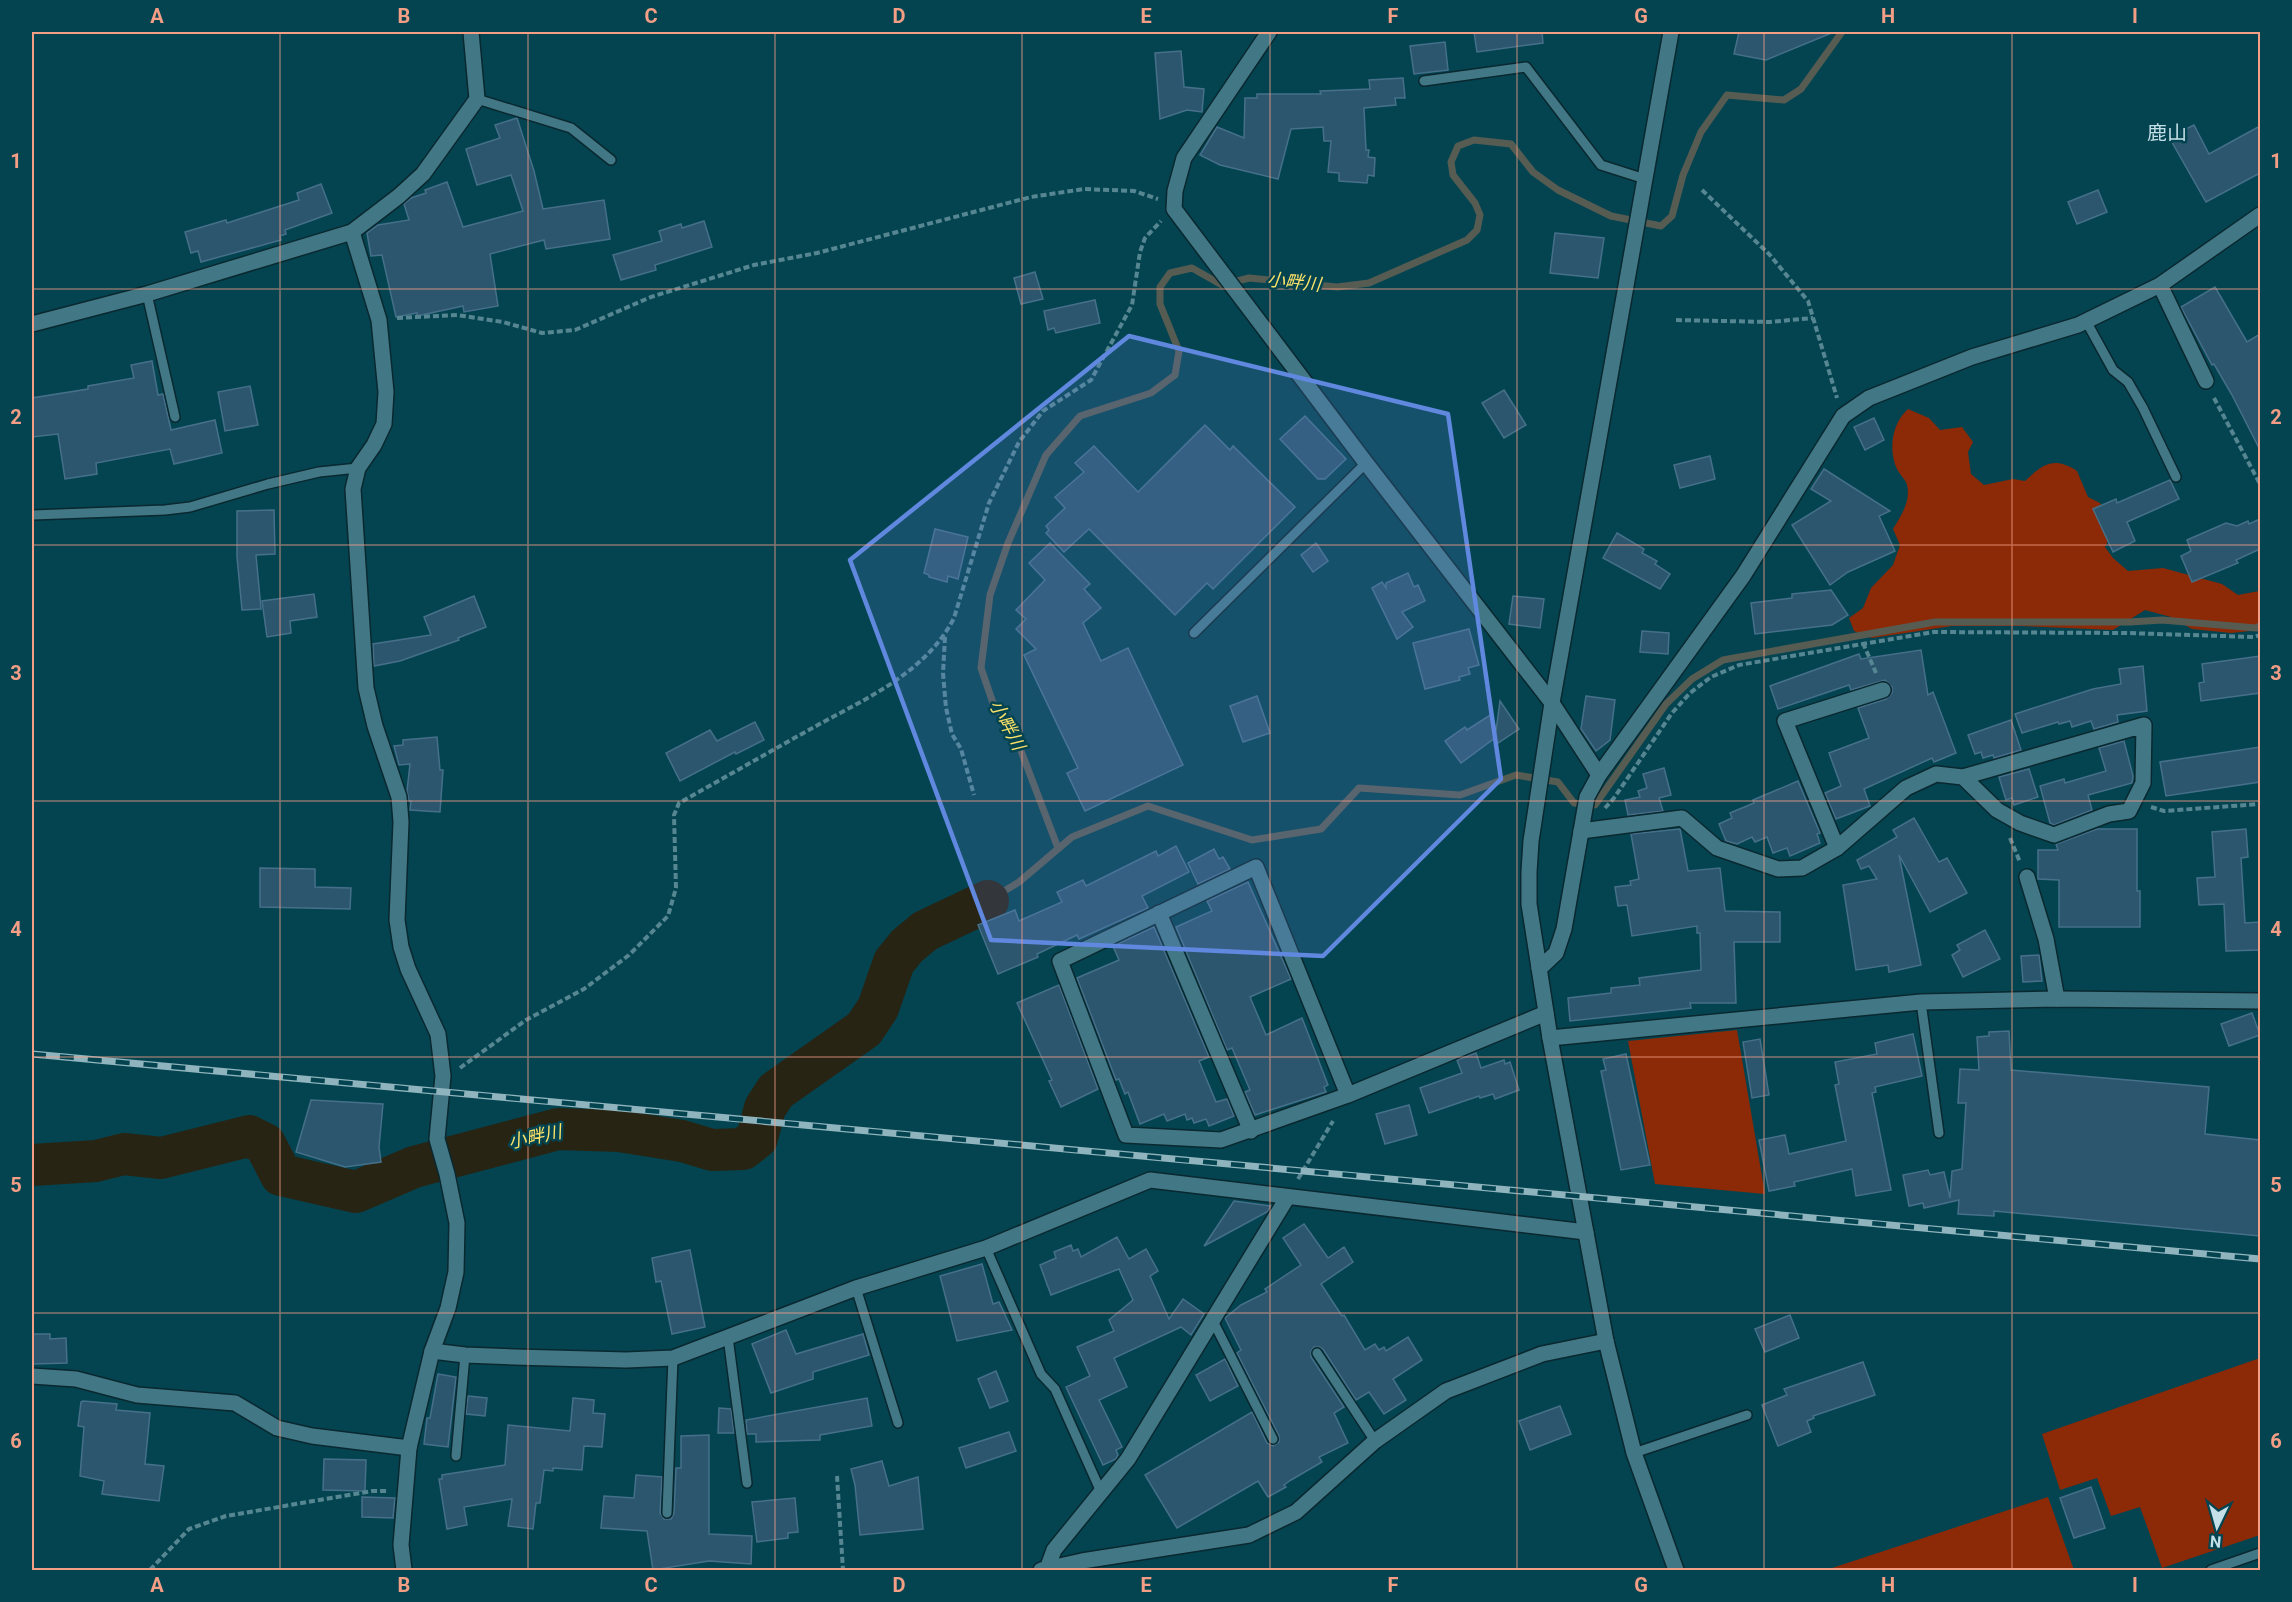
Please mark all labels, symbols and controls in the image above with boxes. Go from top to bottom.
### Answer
text: A [150,4,164,28]
text: B [398,4,410,28]
text: C [644,4,658,28]
text: D [893,4,906,28]
text: E [1140,4,1152,28]
text: F [1388,4,1399,28]
text: G [1634,4,1648,28]
text: H [1881,4,1895,28]
text: I [2132,4,2138,28]
district label: 鹿山 [2147,121,2187,145]
text: 1 [10,149,22,173]
text: 1 [2270,149,2282,173]
water label: 小畔川 [1266,268,1324,295]
text: 2 [10,405,22,429]
text: 2 [2270,405,2282,429]
text: 3 [10,661,22,685]
text: 3 [2270,661,2282,685]
water label: 小畔川 [985,696,1030,755]
text: 4 [10,917,22,941]
text: 4 [2270,917,2282,941]
water label: 小畔川 [506,1120,565,1152]
text: 5 [10,1173,22,1197]
text: 5 [2270,1173,2282,1197]
text: 6 [10,1429,22,1453]
text: 6 [2270,1429,2282,1453]
north arrow [2187,1497,2247,1557]
text: N [2209,1531,2222,1551]
text: A [150,1573,164,1597]
text: B [398,1573,410,1597]
text: C [644,1573,658,1597]
text: D [893,1573,906,1597]
text: E [1140,1573,1152,1597]
text: F [1388,1573,1399,1597]
text: G [1634,1573,1648,1597]
text: H [1881,1573,1895,1597]
text: I [2132,1573,2138,1597]

